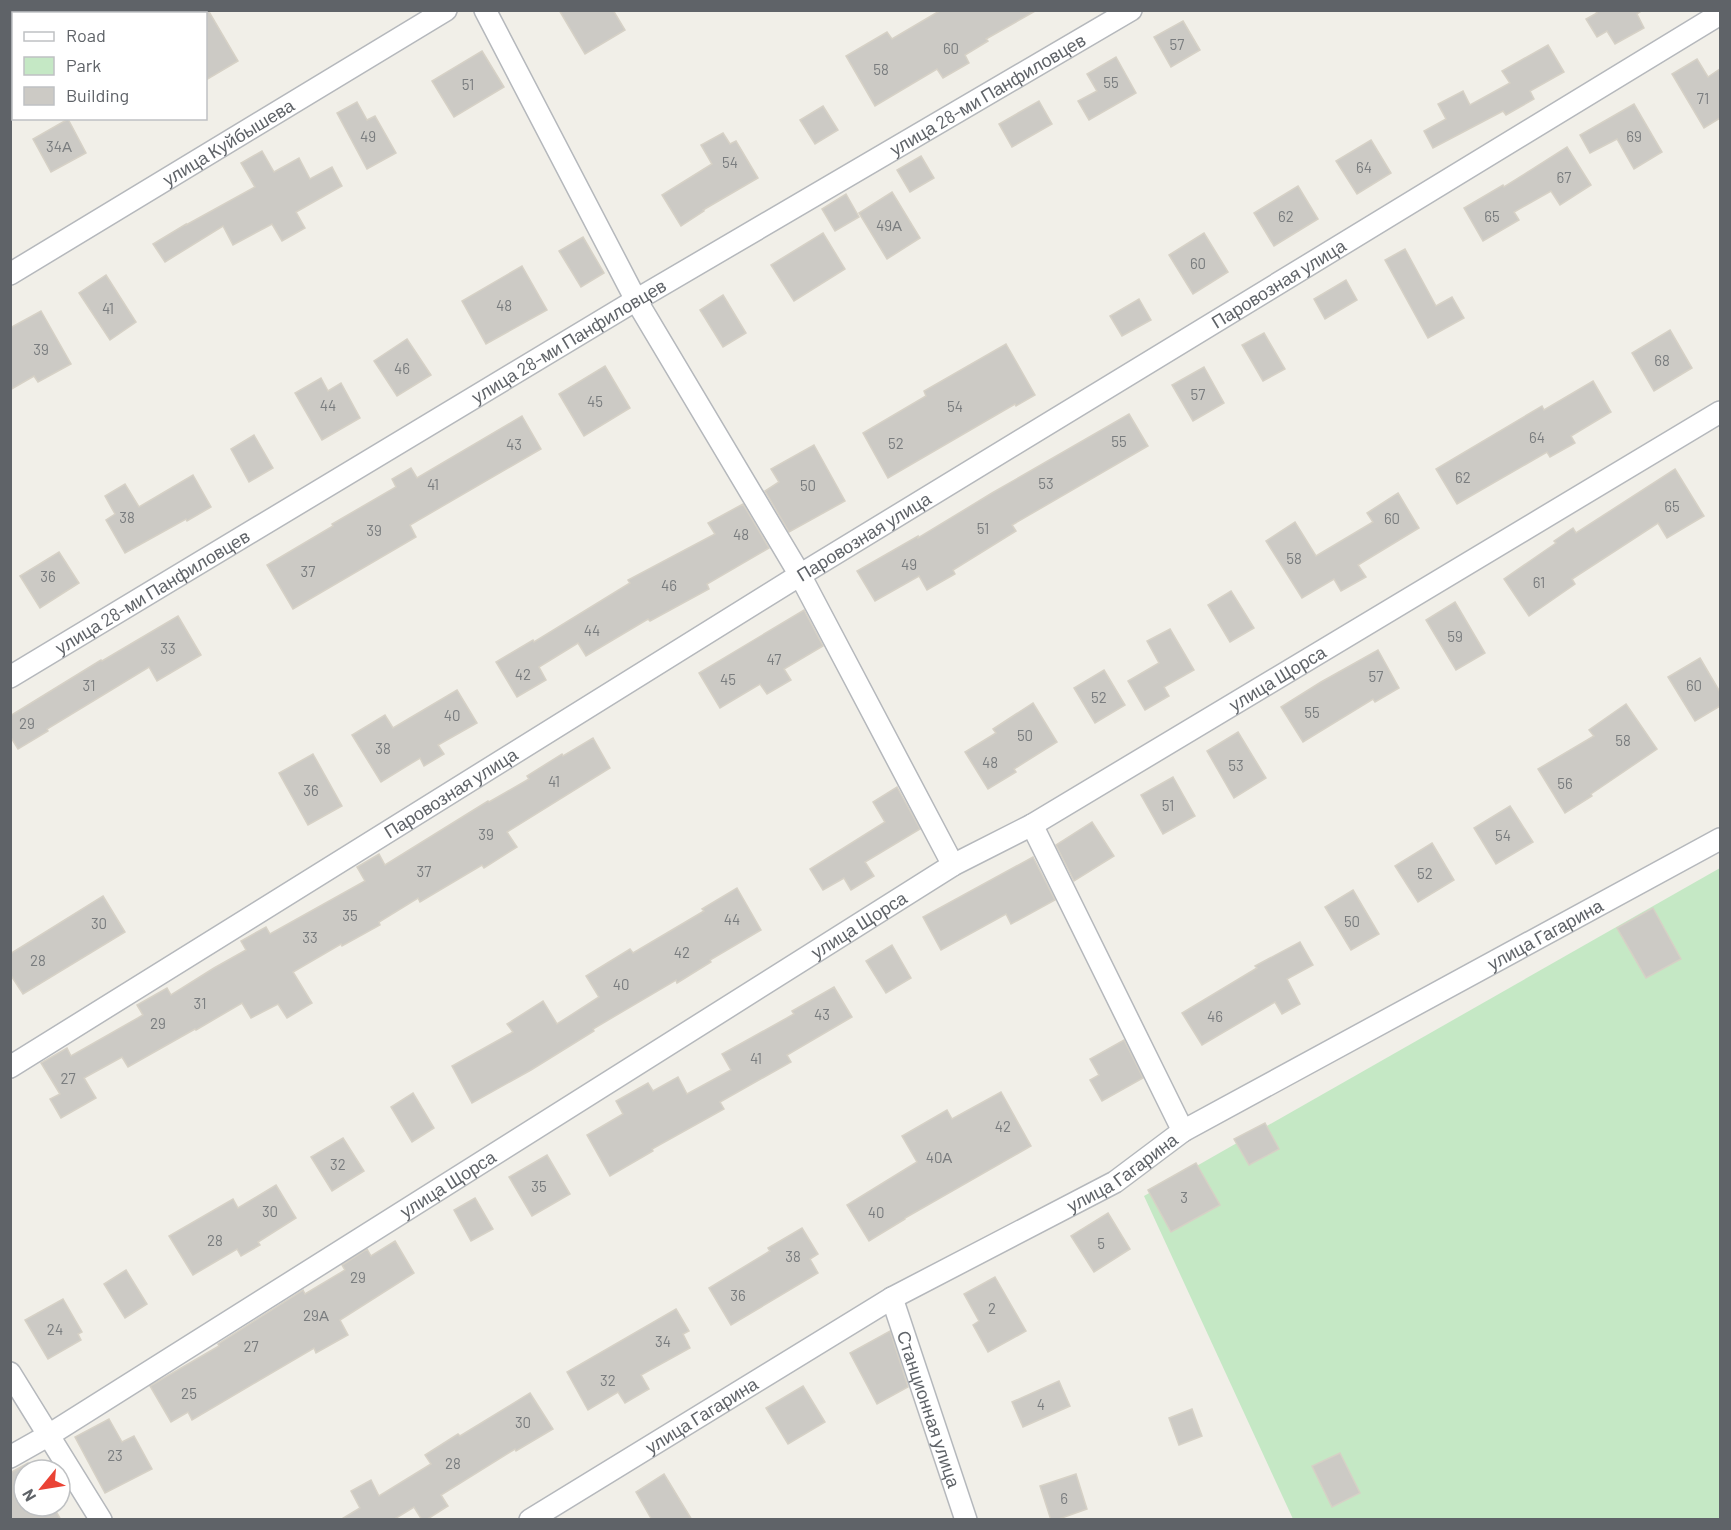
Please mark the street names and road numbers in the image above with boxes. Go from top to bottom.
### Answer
street label: улица 28-ми Панфиловцев [886,28,1089,160]
street label: улица Куйбышева [158,93,299,190]
street label: Паровозная улица [1207,233,1350,333]
street label: улица 28-ми Панфиловцев [467,274,670,408]
street label: Паровозная улица [792,487,935,586]
street label: улица 28-ми Панфиловцев [51,524,253,658]
street label: улица Щорса [1225,640,1330,715]
street label: Паровозная улица [380,742,522,842]
street label: улица Щорса [807,886,912,963]
street label: улица Гагарина [1483,893,1607,974]
street label: улица Гагарина [1063,1128,1182,1216]
street label: улица Щорса [396,1145,500,1222]
street label: Станционная улица [893,1328,966,1491]
street label: улица Гагарина [641,1372,763,1458]

